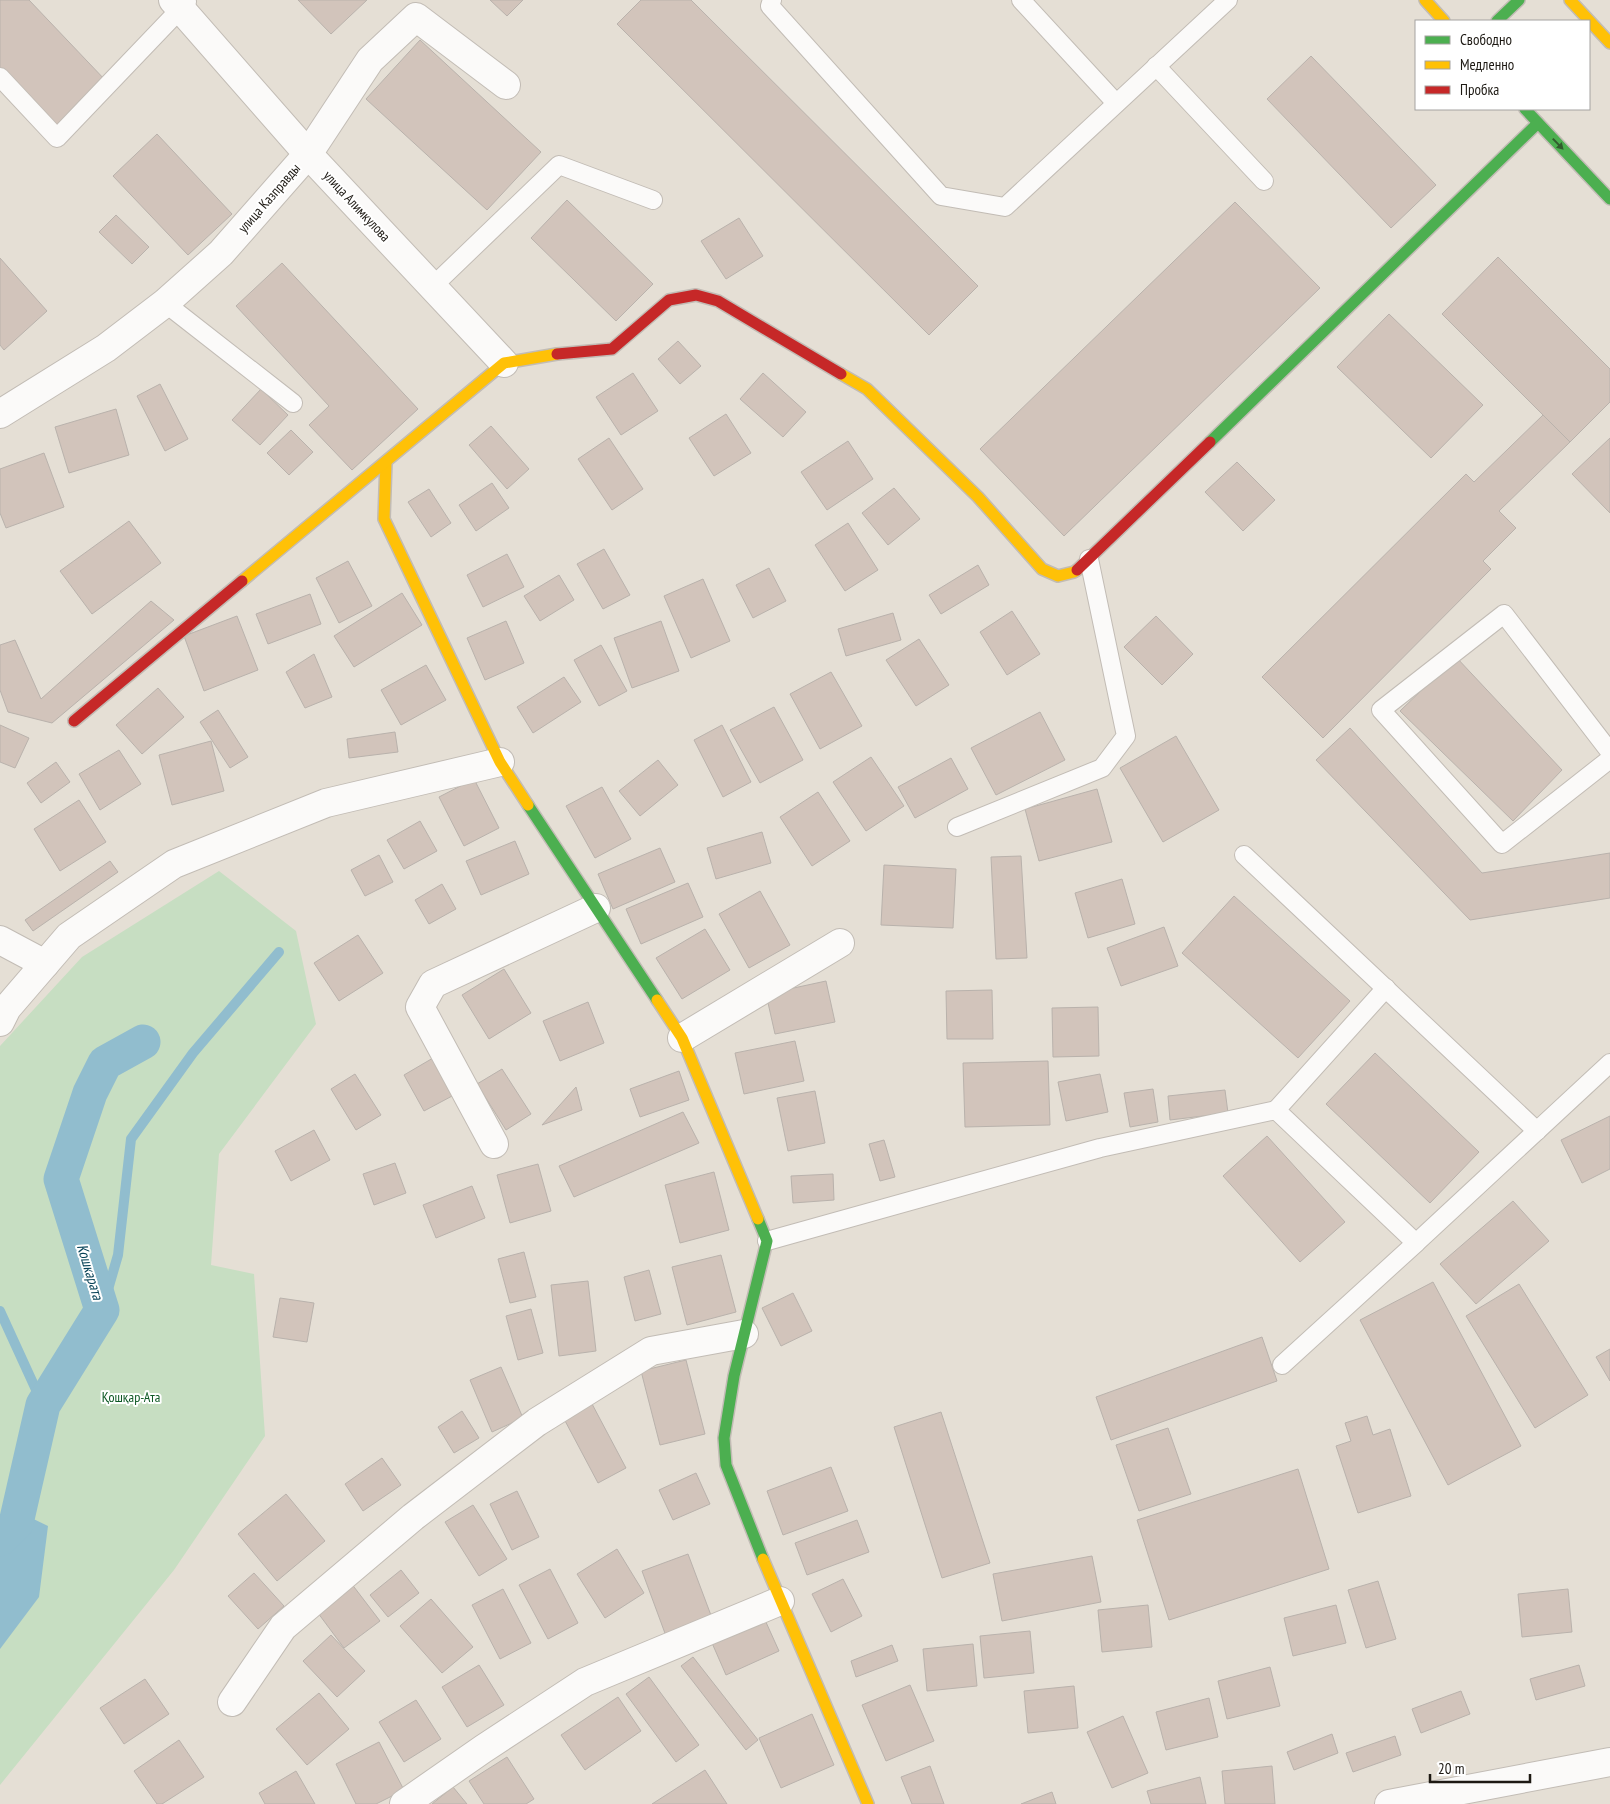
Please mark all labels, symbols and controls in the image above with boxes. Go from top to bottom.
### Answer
legend [1415,20,1590,110]
text: Свободно [1460,30,1512,49]
text: Медленно [1460,55,1514,74]
text: Пробка [1460,80,1499,99]
one-way arrow [1552,138,1564,150]
street label: улица Казправды [234,160,304,236]
street label: улица Алимкулова [320,167,394,245]
water label: Кошкарата [73,1242,108,1303]
park label: Қошқар-Ата [102,1388,160,1406]
scale bar [1430,1752,1530,1784]
text: 20 m [1438,1759,1464,1778]

